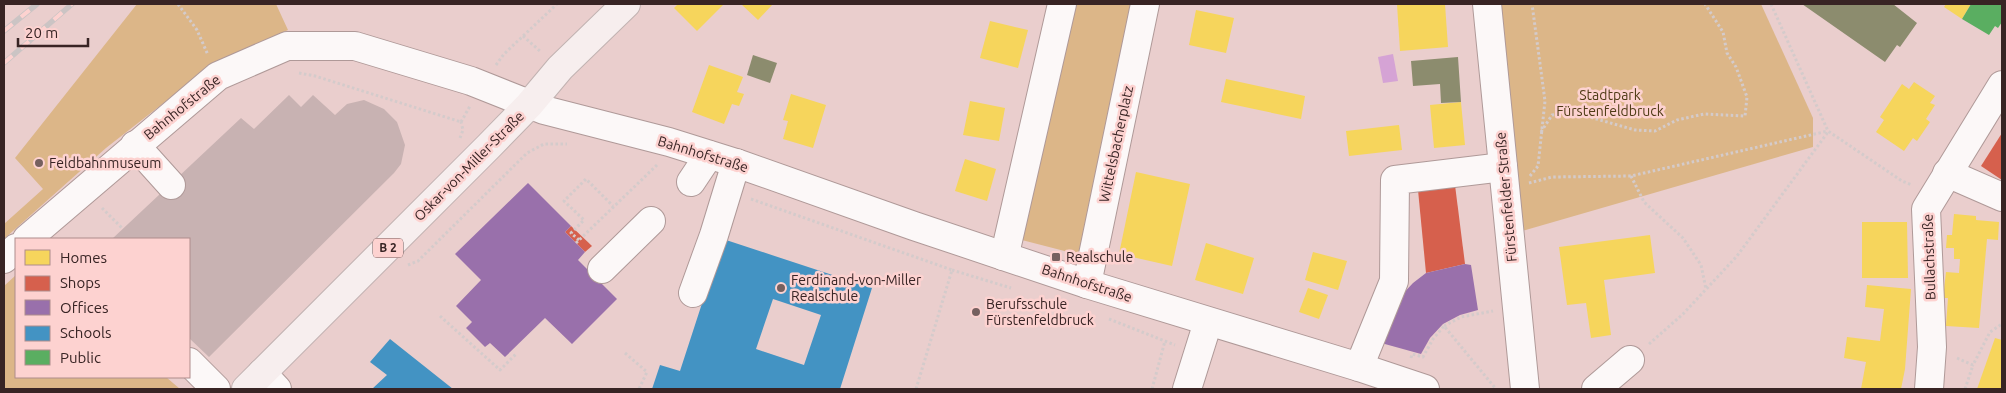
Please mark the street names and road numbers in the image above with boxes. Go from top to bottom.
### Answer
street label: Bahnhofstraße [141,71,223,143]
street label: Wittelsbacherplatz [1096,84,1136,204]
street label: Oskar-von-Miller-Straße [411,108,527,224]
street label: Fürstenfelder Straße [1492,131,1520,263]
street label: Bahnhofstraße [656,133,750,175]
street label: Bullachstraße [1920,214,1938,300]
road number: B 2 [373,238,403,258]
street label: Bahnhofstraße [1040,261,1134,305]

